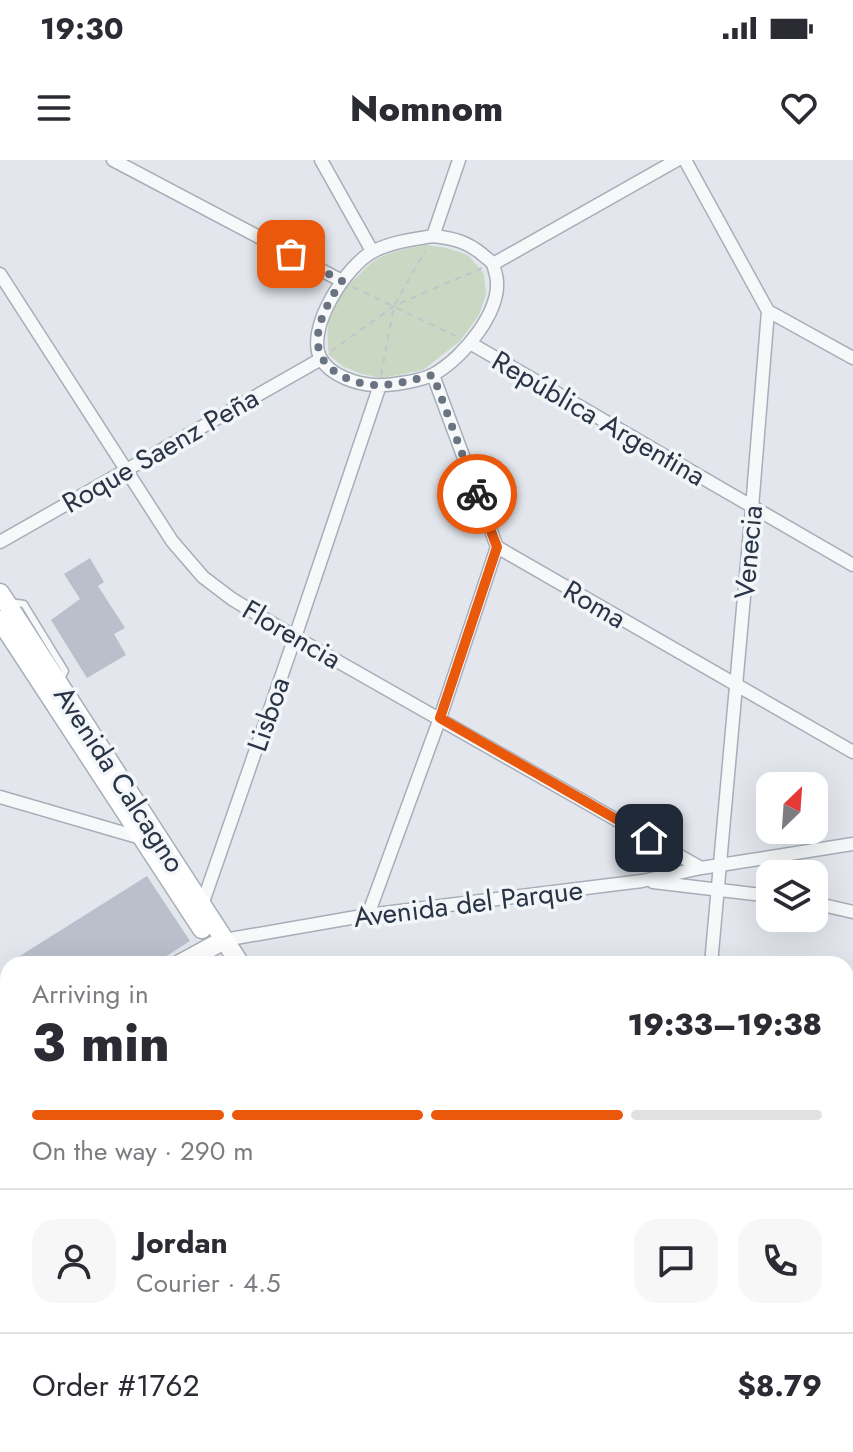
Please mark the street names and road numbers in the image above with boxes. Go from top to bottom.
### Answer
street label: República Argentina [484,341,713,496]
street label: Roque Saenz Peña [54,377,266,523]
street label: Venecia [724,503,773,601]
street label: Roma [556,570,634,639]
street label: Florencia [235,590,349,679]
street label: Lisboa [237,672,300,757]
street label: Avenida Calcagno [44,678,195,881]
street label: Avenida del Parque [351,869,585,938]

